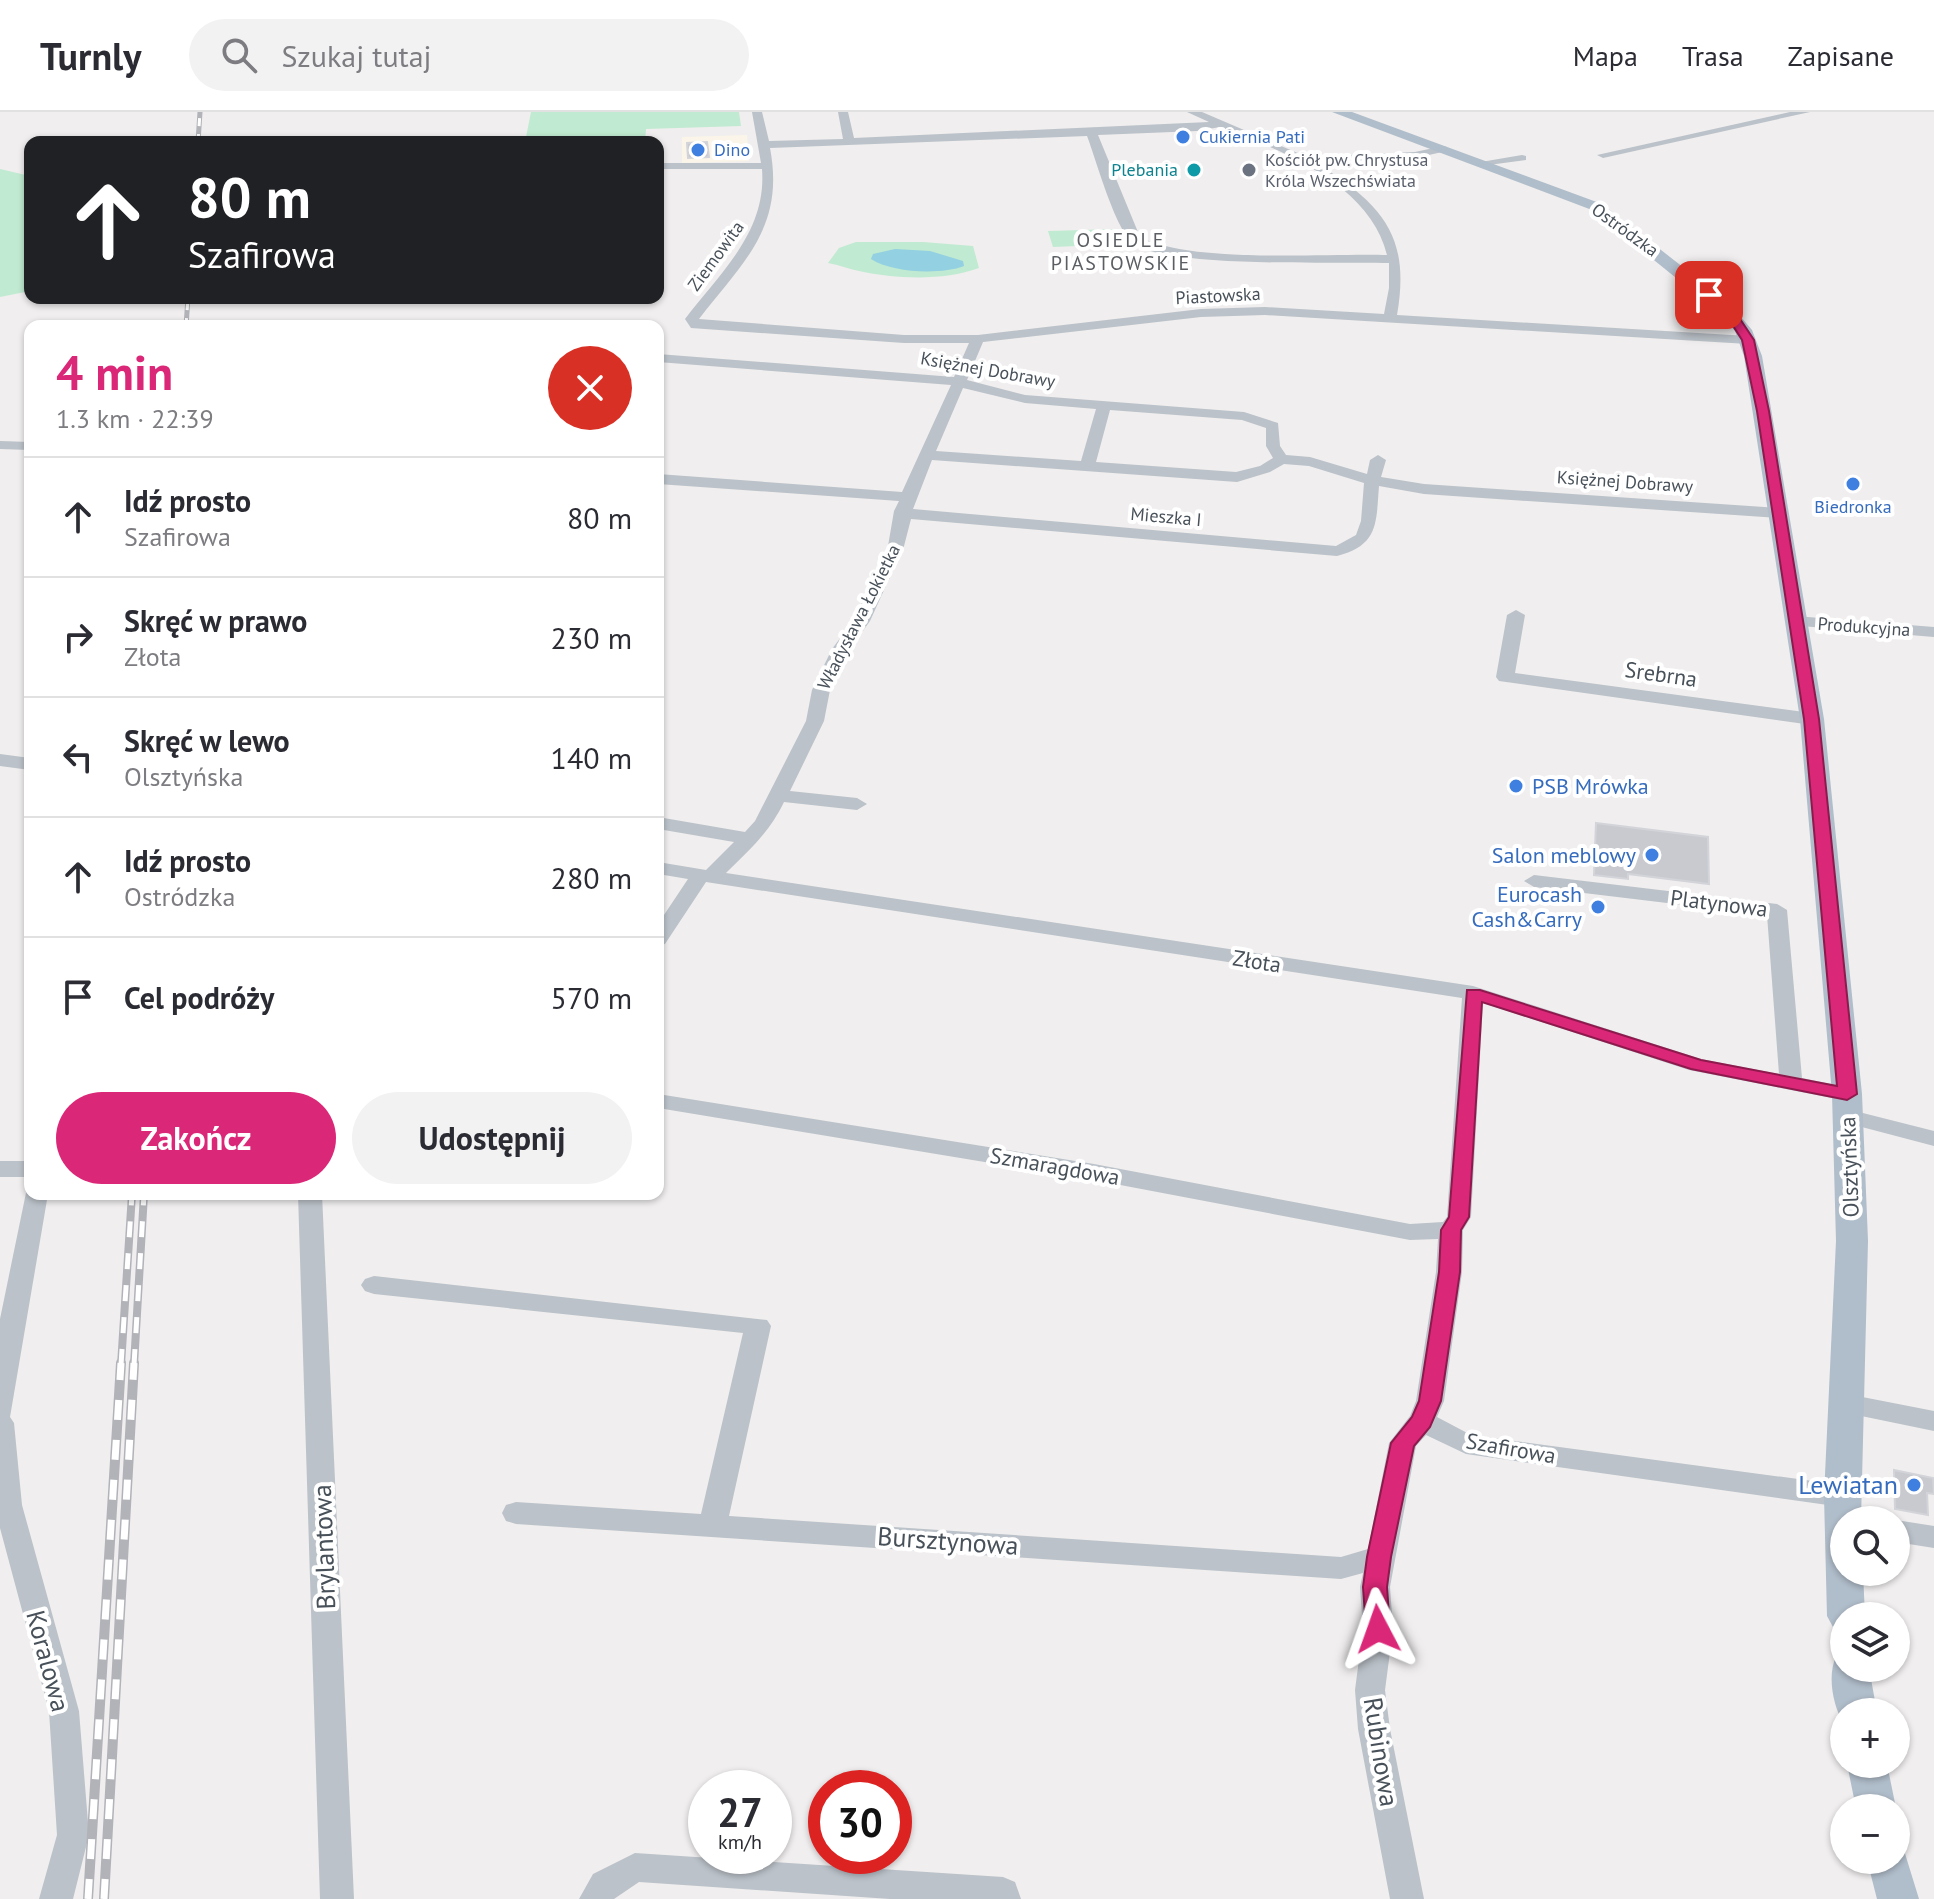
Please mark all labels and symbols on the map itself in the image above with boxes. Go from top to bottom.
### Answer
place label: Cukiernia Pati [1199,125,1305,148]
marker: Cukiernia Pati [1174,128,1192,146]
place label: Dino [714,138,750,161]
marker: Dino [689,141,707,159]
place label: Kościół pw. Chrystusa Króla Wszechświata [1265,148,1428,192]
place label: Plebania [1111,158,1178,181]
marker: Plebania [1185,161,1203,179]
marker: Kościół pw. Chrystusa Króla Wszechświata [1240,161,1258,179]
street label: Ostródzka [1587,198,1663,262]
street label: Ziemowita [683,216,749,295]
district label: OSIEDLE PIASTOWSKIE [1051,227,1191,276]
pin [1675,261,1743,329]
street label: Piastowska [1175,282,1261,309]
street label: Księżnej Dobrawy [919,346,1058,393]
street label: Księżnej Dobrawy [1556,465,1694,498]
marker: Biedronka [1844,475,1862,493]
place label: Biedronka [1814,495,1892,518]
street label: Mieszka I [1129,502,1203,531]
street label: Władysława Łokietka [812,540,905,693]
street label: Produkcyjna [1817,612,1911,641]
street label: Srebrna [1623,655,1699,693]
place label: PSB Mrówka [1532,772,1649,800]
marker: PSB Mrówka [1507,777,1525,795]
place label: Salon meblowy [1492,841,1637,869]
marker: Salon meblowy [1643,846,1661,864]
place label: Eurocash Cash&Carry [1471,880,1583,933]
street label: Platynowa [1669,883,1769,923]
marker: Eurocash Cash&Carry [1589,898,1607,916]
street label: Złota [1231,943,1283,979]
street label: Olsztyńska [1833,1116,1865,1218]
street label: Szmaragdowa [988,1141,1122,1191]
street label: Szafirowa [1464,1426,1558,1470]
place label: Lewiatan [1798,1468,1898,1501]
marker: Lewiatan [1905,1476,1923,1494]
street label: Brylantowa [305,1484,342,1610]
street label: Bursztynowa [876,1519,1020,1562]
position arrow [1336,1587,1420,1671]
street label: Koralowa [19,1607,78,1715]
street label: Rubinowa [1357,1695,1406,1809]
speed limit sign: 30 [808,1770,912,1874]

